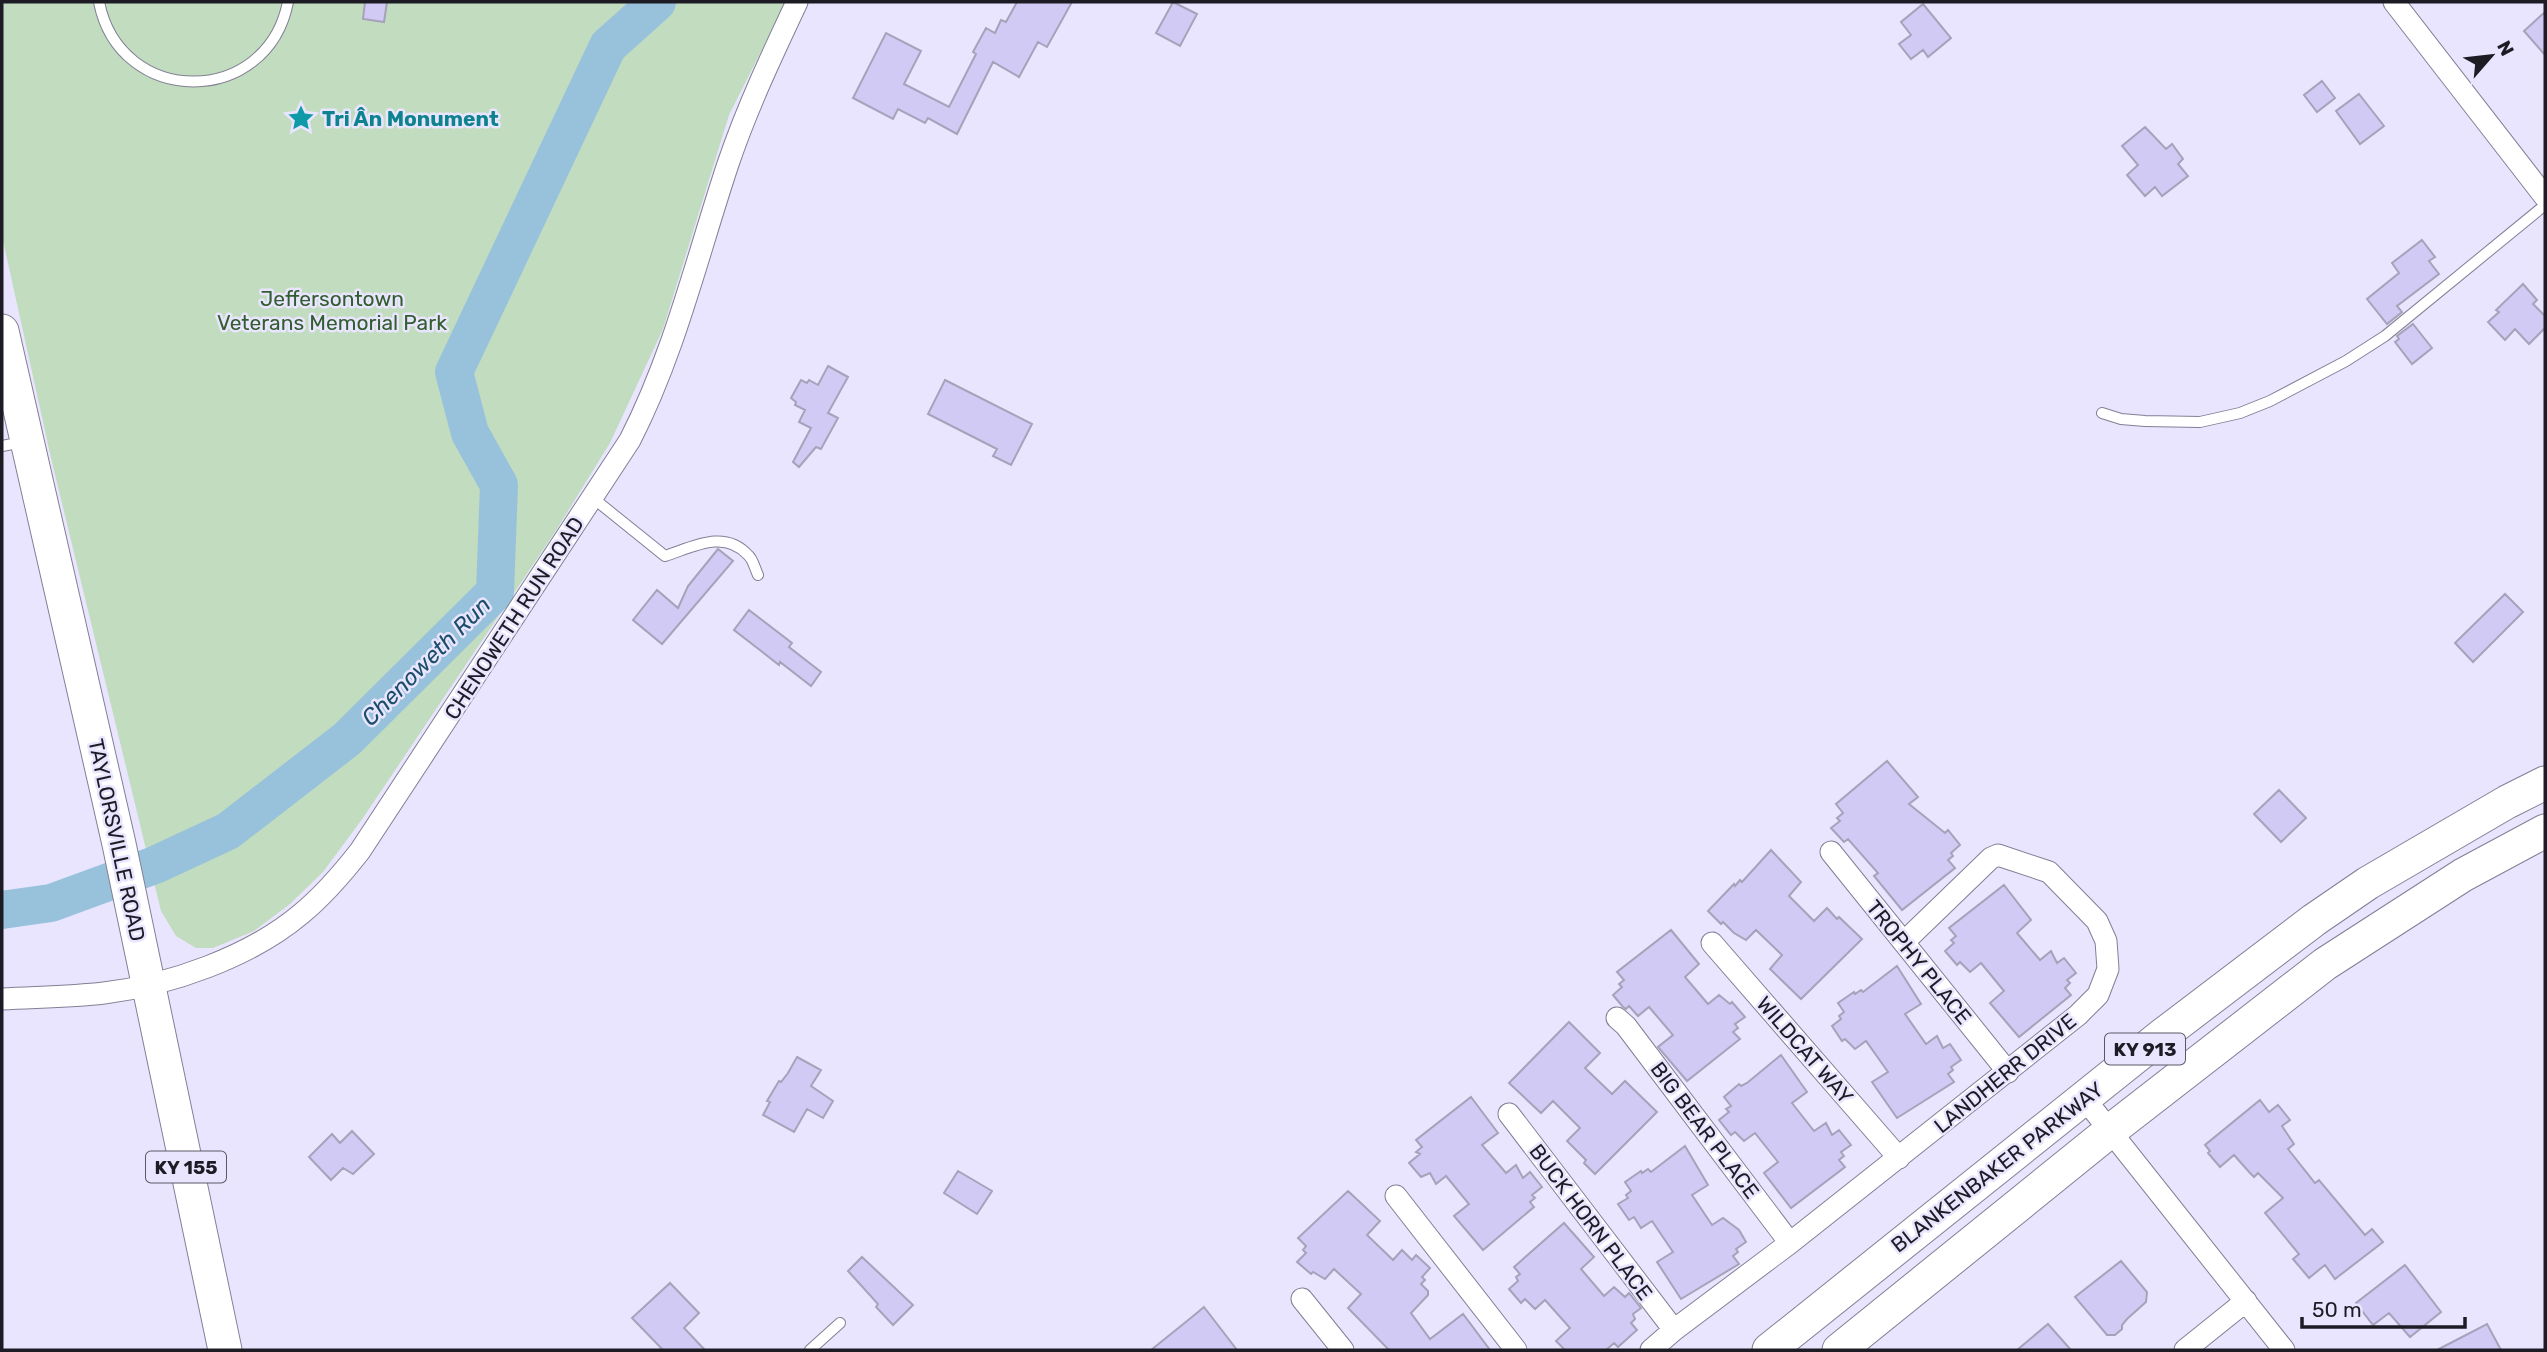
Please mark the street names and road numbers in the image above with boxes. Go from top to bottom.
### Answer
street label: CHENOWETH RUN ROAD [439,512,589,724]
street label: TAYLORSVILLE ROAD [83,737,151,943]
street label: TROPHY PLACE [1861,895,1977,1029]
street label: WILDCAT WAY [1752,991,1858,1109]
street label: LANDHERR DRIVE [1929,1008,2081,1138]
road number: KY 913 [2105,1034,2185,1064]
street label: BIG BEAR PLACE [1645,1057,1765,1203]
street label: BLANKENBAKER PARKWAY [1886,1076,2108,1258]
street label: BUCK HORN PLACE [1524,1139,1658,1305]
road number: KY 155 [146,1152,226,1182]

